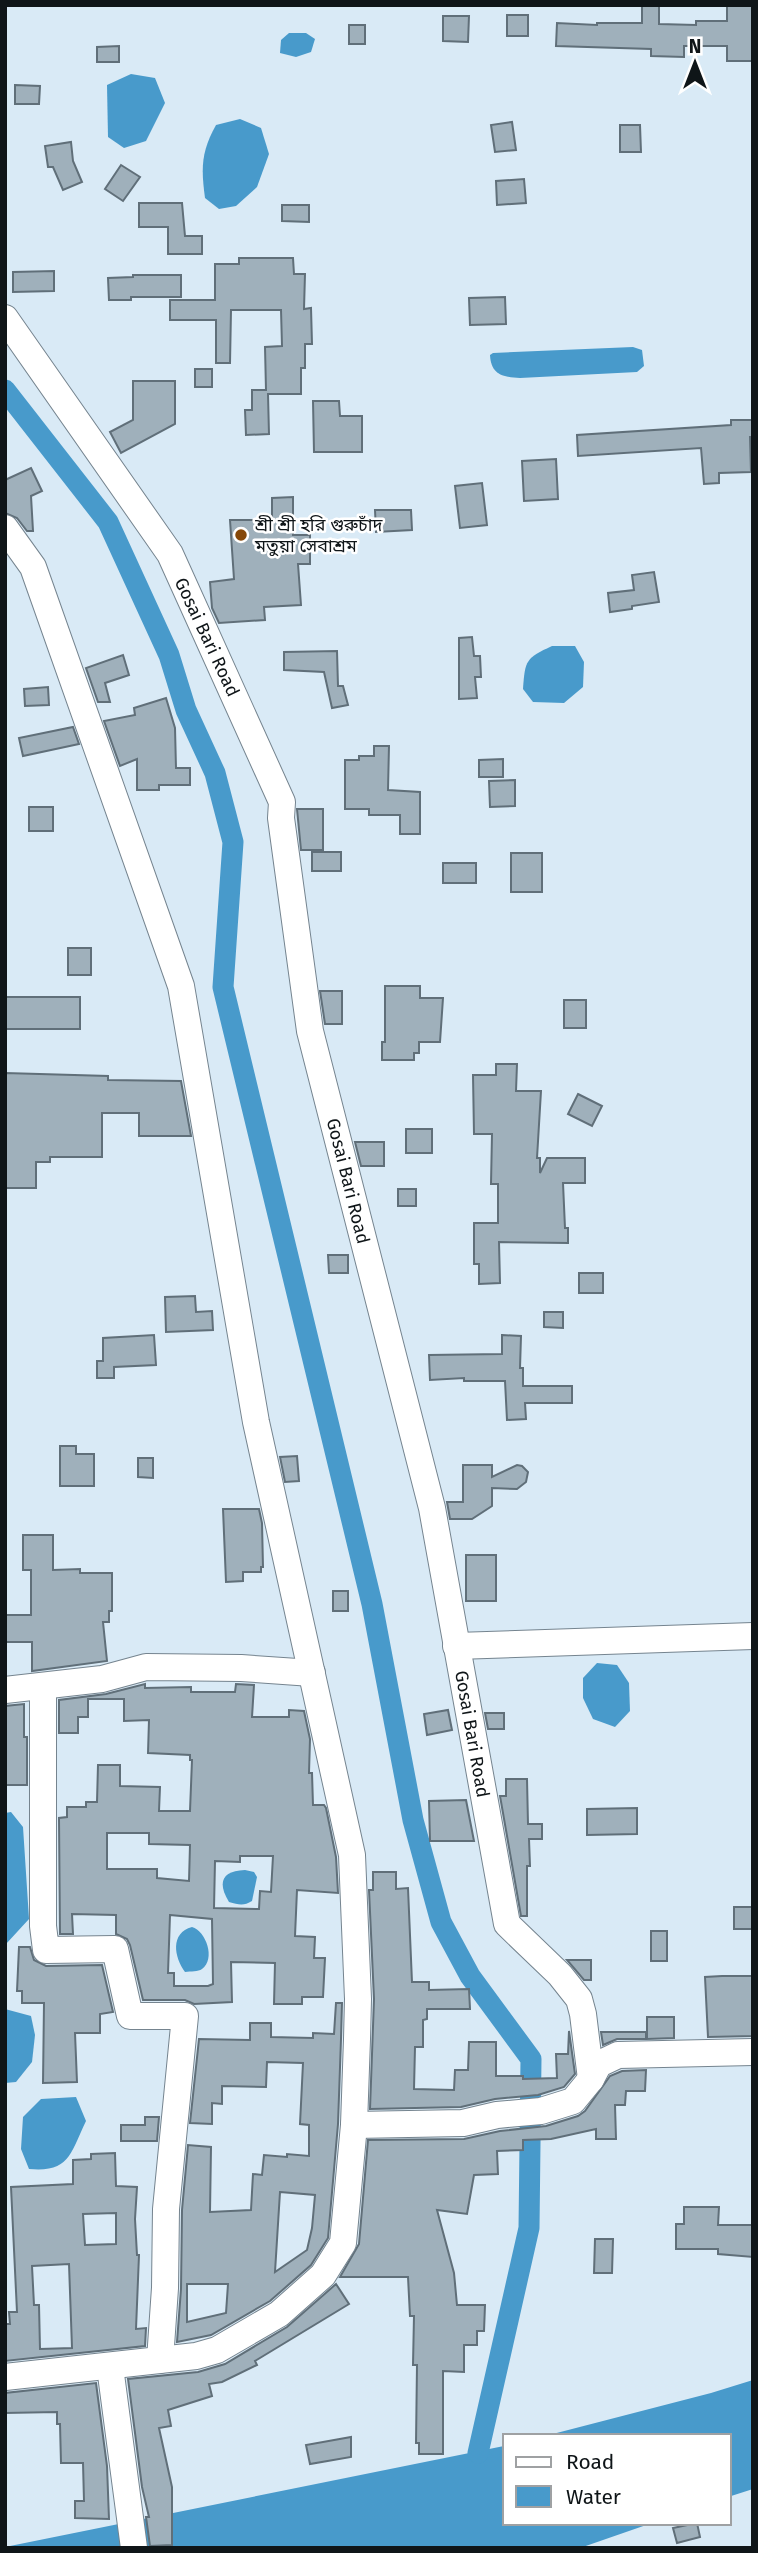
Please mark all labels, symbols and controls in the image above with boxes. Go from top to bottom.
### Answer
north arrow [660,28,730,98]
text: N [689,35,701,58]
place label: শ্রী শ্রী হরি গুরুচাঁদ মতুয়া সেবাশ্রম [254,514,383,557]
marker: শ্রী শ্রী হরি গুরুচাঁদ মতুয়া সেবাশ্রম [233,527,249,543]
street label: Gosai Bari Road [170,574,244,700]
street label: Gosai Bari Road [322,1116,374,1246]
street label: Gosai Bari Road [450,1669,494,1799]
legend [503,2434,730,2525]
text: Road [566,2449,614,2475]
text: Water [566,2484,621,2510]

